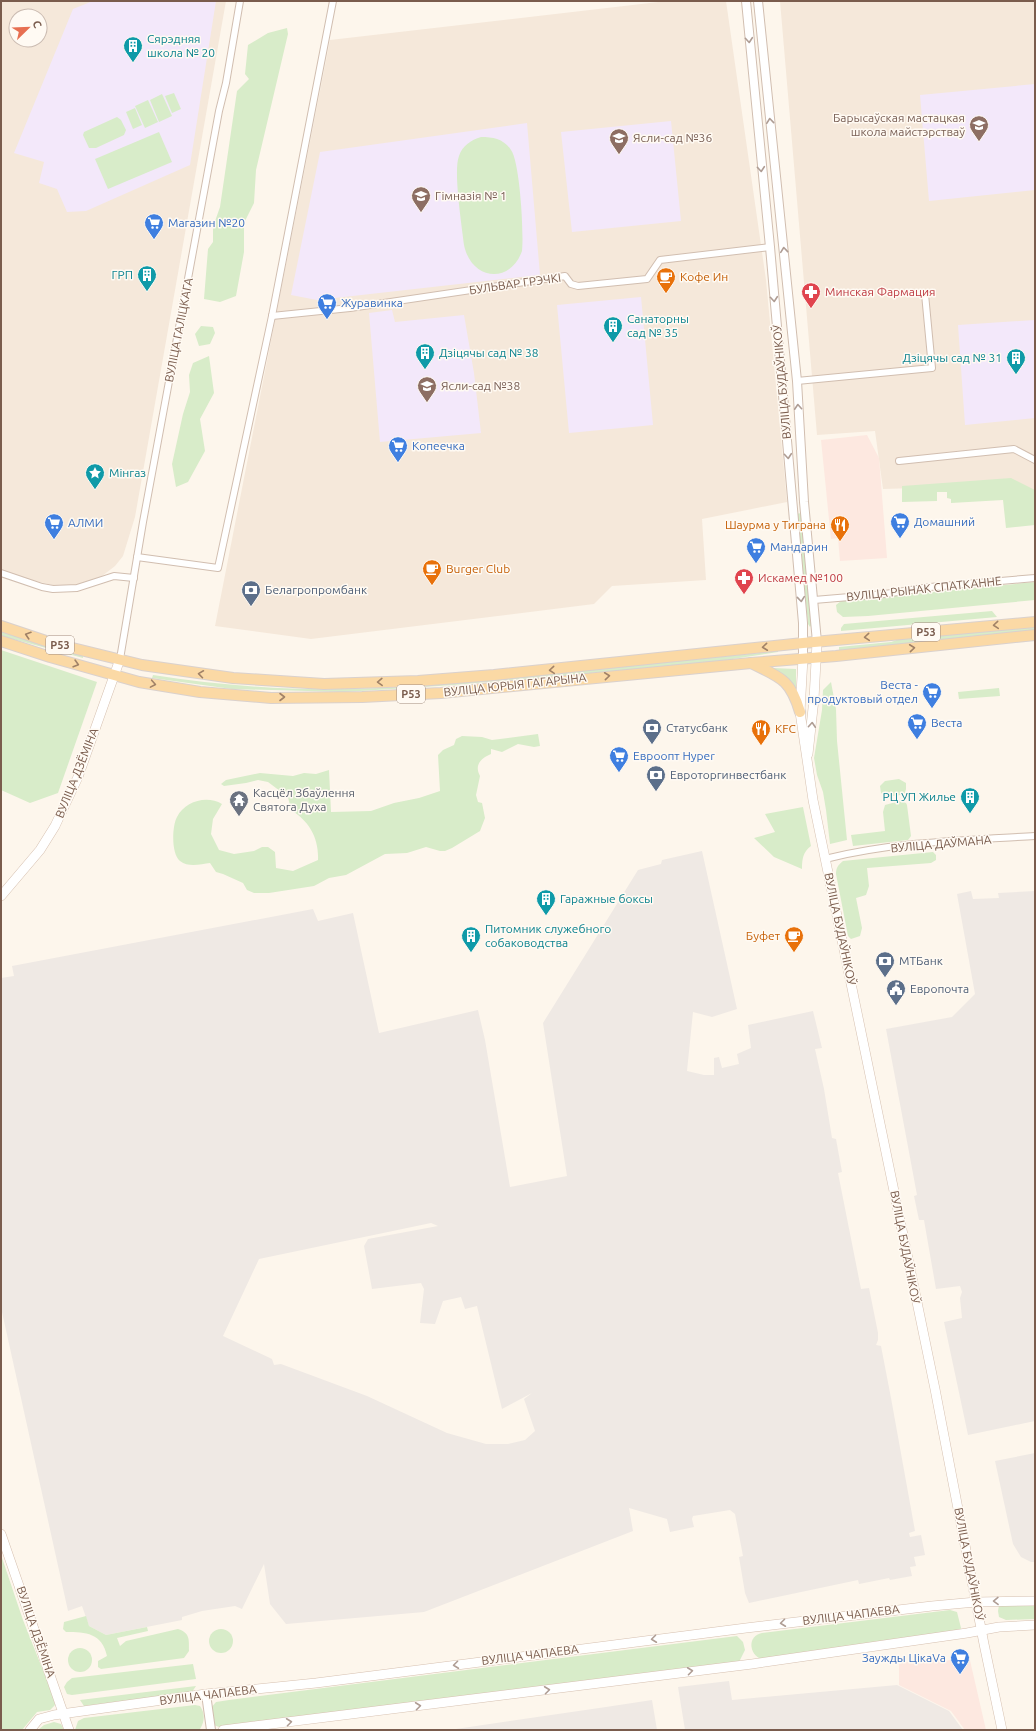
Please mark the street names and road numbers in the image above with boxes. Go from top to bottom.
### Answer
street label: БУЛЬВАР ГРЭЧКІ [468,271,562,296]
street label: ВУЛІЦА ГАЛІЦКАГА [162,276,195,383]
street label: ВУЛІЦА БУДАЎНІКОЎ [770,324,793,440]
street label: ВУЛІЦА РЫНАК СПАТКАННЕ [846,574,1003,603]
road number: Р53 [912,623,940,641]
road number: Р53 [46,636,74,654]
street label: ВУЛІЦА ЮРЫЯ ГАГАРЫНА [443,671,587,698]
road number: Р53 [397,685,425,703]
street label: ВУЛІЦА ДЗЁМІНА [53,726,101,820]
street label: ВУЛІЦА ДАЎМАНА [890,833,992,854]
street label: ВУЛІЦА БУДАЎНІКОЎ [822,871,859,987]
street label: ВУЛІЦА БУДАЎНІКОЎ [888,1189,923,1305]
street label: ВУЛІЦА БУДАЎНІКОЎ [952,1506,987,1622]
street label: ВУЛІЦА ДЗЁМІНА [15,1584,58,1679]
street label: ВУЛІЦА ЧАПАЕВА [802,1602,900,1627]
street label: ВУЛІЦА ЧАПАЕВА [481,1642,579,1667]
street label: ВУЛІЦА ЧАПАЕВА [159,1682,257,1707]

